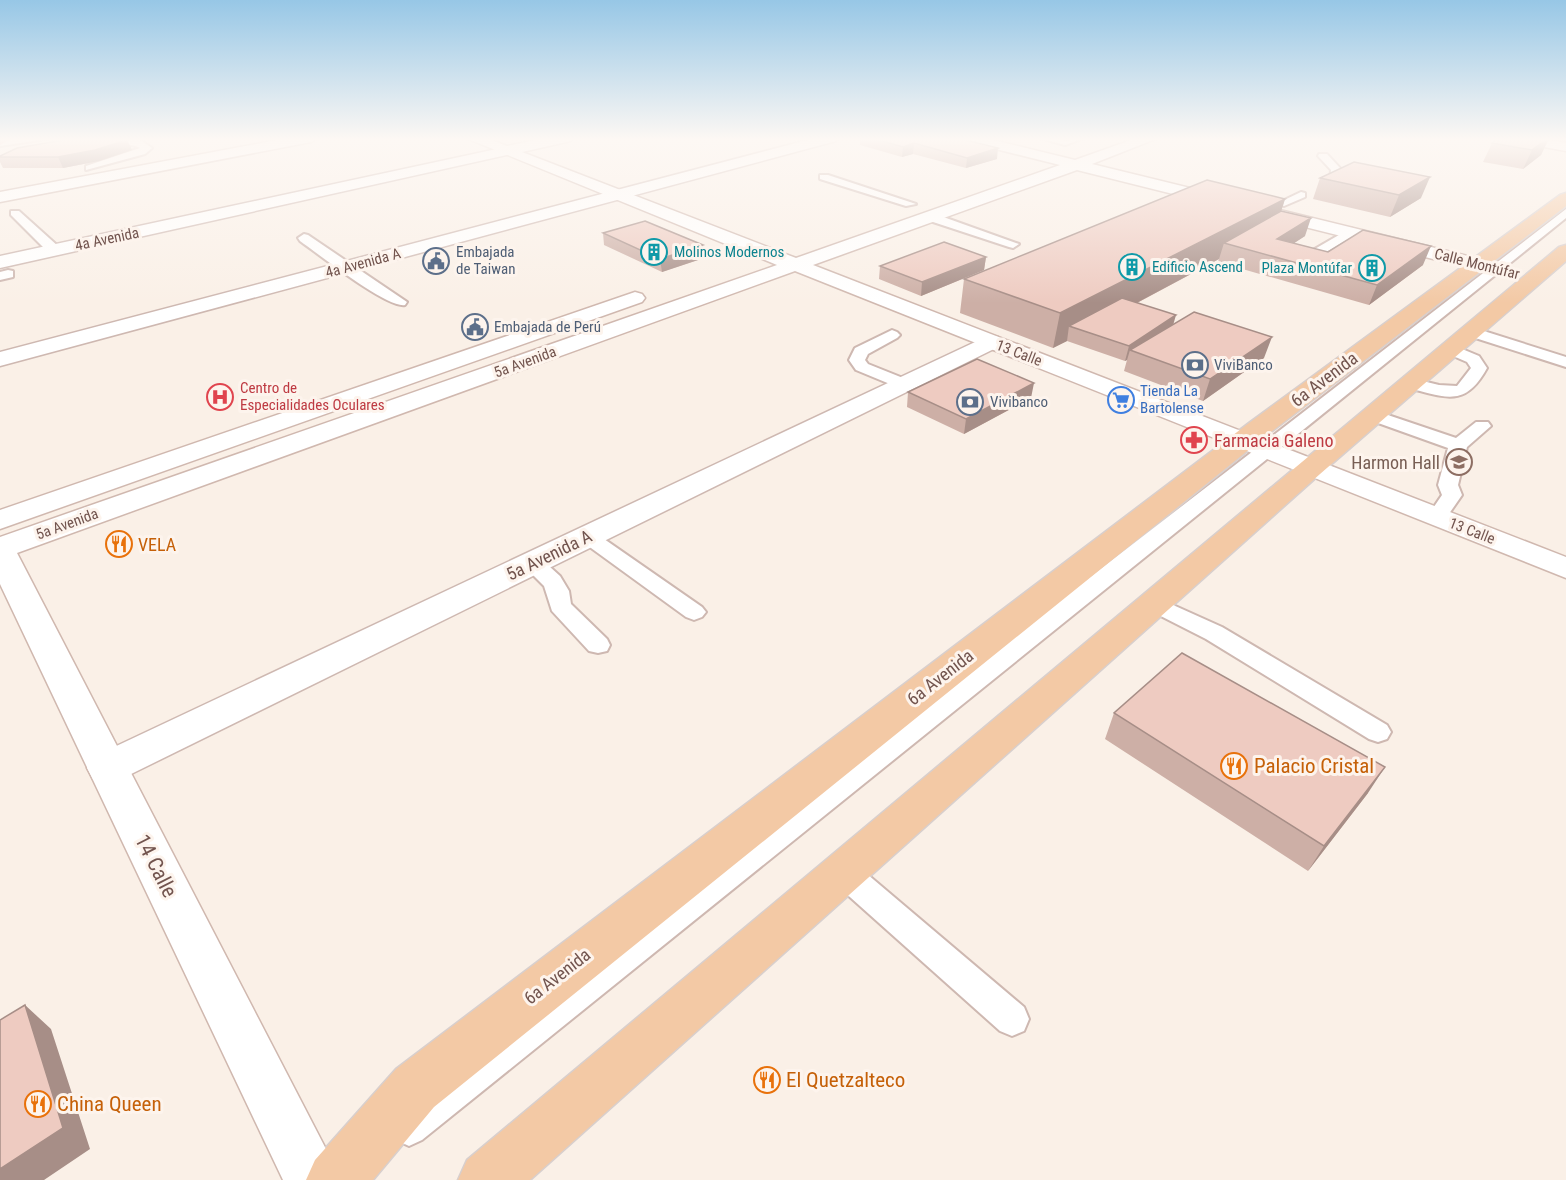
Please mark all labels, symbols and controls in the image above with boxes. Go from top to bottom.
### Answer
street label: 4a Avenida [73,223,141,255]
building icon: Molinos Modernos [639,237,669,267]
place label: Embajada de Taiwan [456,243,515,278]
place label: Molinos Modernos [674,243,785,261]
street label: 4a Avenida A [323,244,403,282]
street label: Calle Montúfar [1432,245,1522,283]
public building icon: Embajada de Taiwan [421,246,451,276]
building icon: Edificio Ascend [1117,252,1147,282]
building icon: Plaza Montúfar [1357,253,1387,283]
place label: Edificio Ascend [1152,258,1243,276]
place label: Plaza Montúfar [1262,259,1352,277]
public building icon: Embajada de Perú [460,312,490,342]
place label: Embajada de Perú [494,318,601,336]
street label: 13 Calle [993,336,1045,370]
street label: 5a Avenida [491,342,559,382]
street label: 6a Avenida [1287,347,1361,411]
bank icon: ViviBanco [1180,350,1210,380]
place label: ViviBanco [1214,356,1273,374]
place label: Centro de Especialidades Oculares [240,379,385,414]
hospital icon: Centro de Especialidades Oculares [205,382,235,412]
place label: Tienda La Bartolense [1140,382,1204,417]
supermarket icon: Tienda La Bartolense [1106,385,1136,415]
bank icon: Vivibanco [955,387,985,417]
place label: Vivibanco [990,393,1048,411]
pharmacy icon: Farmacia Galeno [1179,425,1209,455]
place label: Farmacia Galeno [1214,430,1333,451]
school or university icon: Harmon Hall [1444,447,1474,477]
place label: Harmon Hall [1351,452,1440,473]
street label: 5a Avenida [33,504,101,544]
street label: 13 Calle [1446,514,1498,548]
street label: 5a Avenida A [503,525,596,585]
restaurant icon: VELA [104,529,134,559]
place label: VELA [138,534,177,555]
street label: 6a Avenida [903,645,977,709]
restaurant icon: Palacio Cristal [1219,751,1249,781]
place label: Palacio Cristal [1254,754,1374,778]
street label: 14 Calle [130,831,182,901]
street label: 6a Avenida [520,944,594,1008]
restaurant icon: El Quetzalteco [752,1065,782,1095]
place label: El Quetzalteco [786,1068,905,1092]
restaurant icon: China Queen [23,1089,53,1119]
place label: China Queen [57,1092,162,1116]

